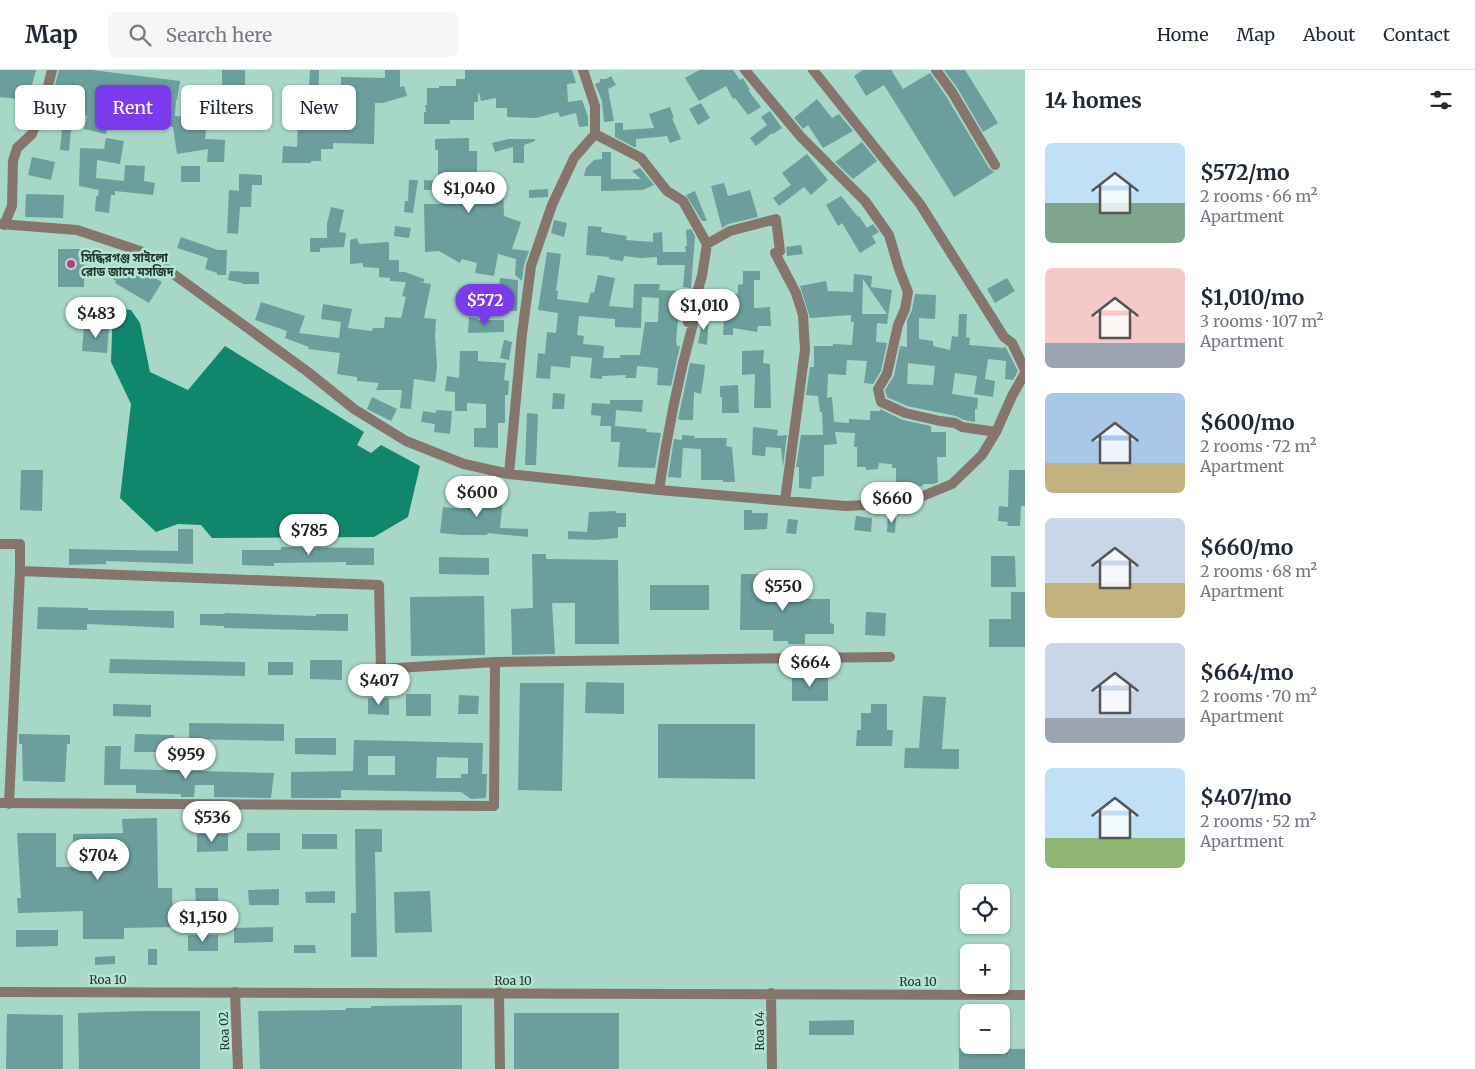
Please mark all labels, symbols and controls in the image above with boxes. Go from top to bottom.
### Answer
search box [108,12,458,57]
text: Map [25,19,78,50]
icon: search [126,21,154,49]
text: Search here [166,23,272,47]
text: Home [1157,23,1209,46]
text: Map [1237,23,1275,46]
text: About [1303,23,1355,46]
text: Contact [1383,23,1450,46]
chip: Buy [15,85,85,130]
chip: Rent [95,85,171,130]
chip: Filters [181,85,272,130]
chip: New [282,85,356,130]
icon: filters [1427,86,1455,114]
text: 14 homes [1045,87,1142,114]
text: $572/mo [1200,159,1289,186]
icon: home [1085,163,1145,223]
pin: $1,040 [428,172,510,214]
text: $1,040 [443,178,495,198]
text: 2 rooms · 66 m² [1200,186,1317,206]
text: Apartment [1200,206,1284,226]
place label: সিদ্ধিরগঞ্জ সাইলো রোড জামে মসজিদ [80,250,174,279]
marker: সিদ্ধিরগঞ্জ সাইলো রোড জামে মসজিদ [65,258,77,270]
pin: $572 [455,284,515,326]
text: $1,010/mo [1200,284,1304,311]
pin: $1,010 [663,288,745,331]
icon: home [1085,288,1145,348]
text: $572 [466,290,504,310]
text: $1,010 [679,295,729,315]
pin: $483 [66,296,126,339]
text: $483 [76,303,116,323]
text: 3 rooms · 107 m² [1200,311,1323,331]
text: Apartment [1200,331,1284,351]
text: $600/mo [1200,409,1294,436]
icon: home [1085,413,1145,473]
text: 2 rooms · 72 m² [1200,436,1316,456]
text: Apartment [1200,456,1284,476]
pin: $600 [447,476,507,518]
text: $600 [456,482,498,502]
pin: $660 [862,482,922,524]
text: $660 [872,488,912,508]
pin: $785 [279,514,339,556]
text: $785 [290,520,328,540]
text: $660/mo [1200,534,1293,561]
icon: home [1085,538,1145,598]
text: 2 rooms · 68 m² [1200,561,1317,581]
pin: $550 [753,570,813,612]
text: $550 [764,576,802,596]
text: Apartment [1200,581,1284,601]
pin: $664 [780,646,840,688]
text: $664 [790,652,830,672]
text: $664/mo [1200,659,1293,686]
icon: home [1085,663,1145,723]
pin: $407 [349,664,409,706]
text: $407 [359,670,399,690]
text: 2 rooms · 70 m² [1200,686,1317,706]
text: Apartment [1200,706,1284,726]
pin: $959 [156,738,216,780]
text: $959 [167,744,205,764]
text: $407/mo [1200,784,1292,811]
icon: home [1085,788,1145,848]
pin: $536 [182,800,242,843]
text: $536 [193,807,231,827]
text: 2 rooms · 52 m² [1200,811,1316,831]
text: Apartment [1200,831,1284,851]
pin: $704 [68,838,128,881]
text: $704 [78,845,118,865]
map controls [960,884,1010,1054]
button: locate [960,884,1010,934]
pin: $1,150 [162,900,244,943]
text: $1,150 [179,907,227,927]
button: + [960,944,1010,994]
street label: Roa 10 [89,972,127,987]
street label: Roa 10 [494,973,532,988]
street label: Roa 10 [899,974,937,989]
button: − [960,1004,1010,1054]
street label: Roa 02 [216,1011,232,1051]
street label: Roa 04 [752,1011,767,1051]

